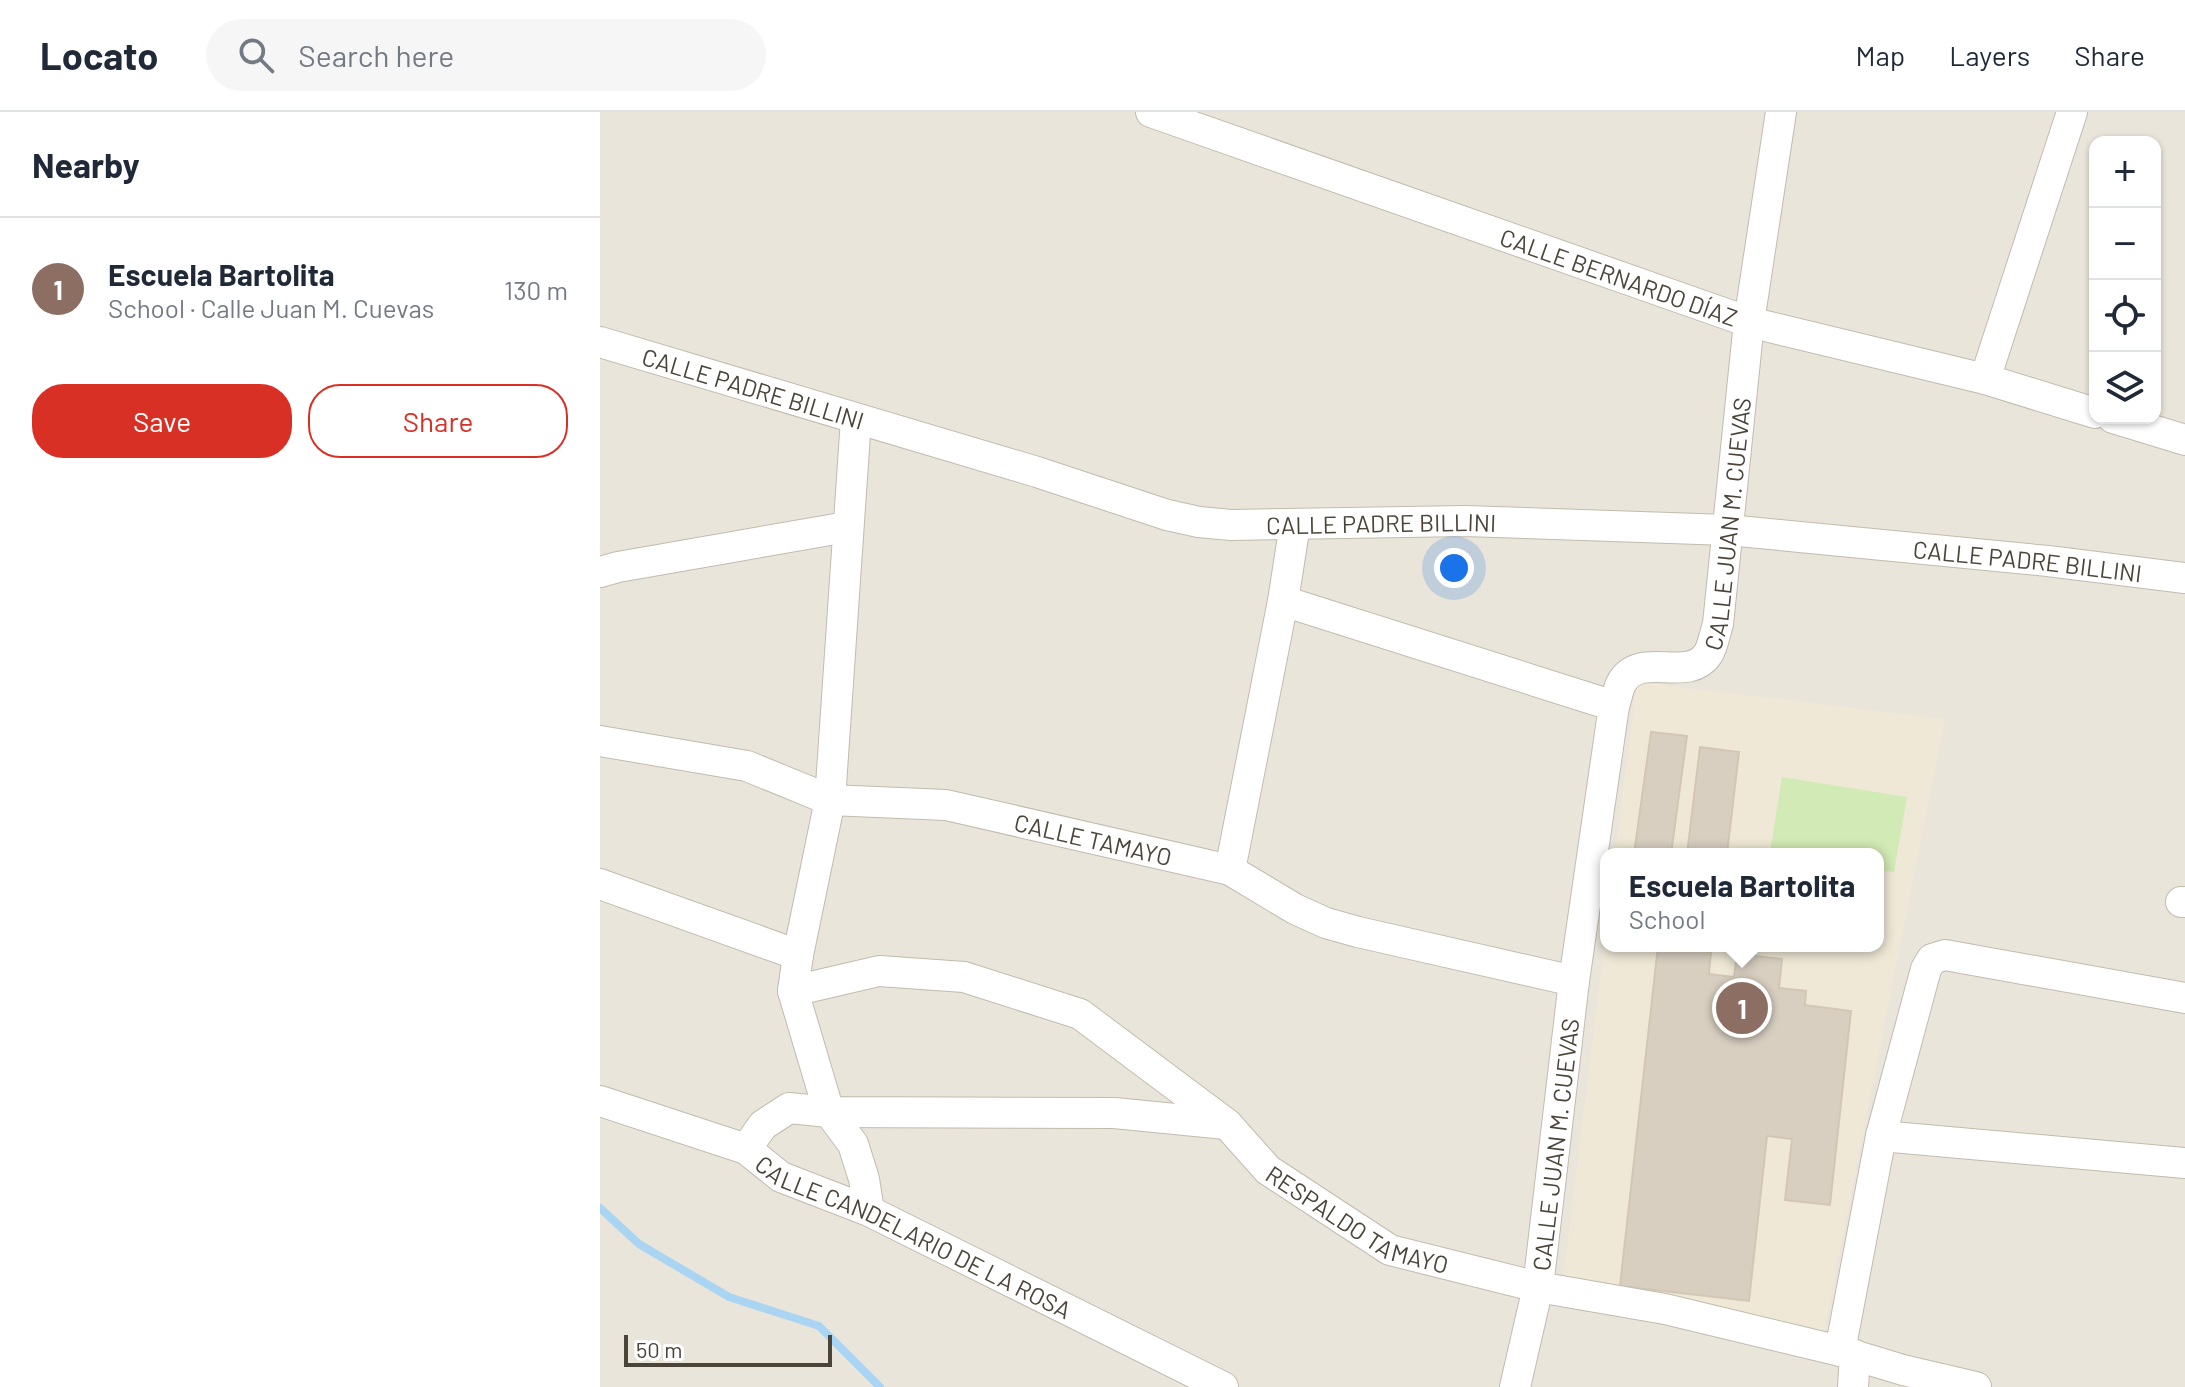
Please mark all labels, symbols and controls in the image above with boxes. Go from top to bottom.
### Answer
search box [206,19,766,91]
text: Locato [40,32,158,78]
icon: search [234,33,278,77]
text: Search here [298,37,454,73]
text: Map [1855,38,1905,72]
text: Layers [1949,38,2030,72]
text: Share [2074,38,2145,72]
map controls [2089,136,2161,424]
button: + [2089,136,2161,208]
text: Nearby [32,144,140,185]
button: − [2089,208,2161,280]
street label: CALLE BERNARDO DÍAZ [1497,221,1741,331]
text: Escuela Bartolita [108,256,335,292]
text: 1 [53,274,63,305]
text: 130 m [504,274,568,305]
button: locate [2089,280,2161,352]
text: School · Calle Juan M. Cuevas [108,292,434,323]
street label: CALLE PADRE BILLINI [639,341,868,434]
button: layers [2089,352,2161,424]
button: Save [32,384,292,458]
button: Share [308,384,568,458]
street label: CALLE JUAN M. CUEVAS [1697,396,1756,653]
street label: CALLE PADRE BILLINI [1266,506,1497,539]
street label: CALLE PADRE BILLINI [1912,534,2144,587]
your location [1434,548,1474,588]
street label: CALLE TAMAYO [1012,807,1175,871]
popup [1600,848,1884,952]
text: Escuela Bartolita [1629,867,1855,903]
text: School [1629,903,1706,934]
pin: 1 [1716,978,1768,1038]
street label: CALLE JUAN M. CUEVAS [1526,1017,1584,1272]
street label: CALLE CANDELARIO DE LA ROSA [750,1148,1076,1324]
street label: RESPALDO TAMAYO [1261,1159,1452,1279]
scale bar [624,1331,832,1367]
text: 50 m [636,1336,682,1362]

